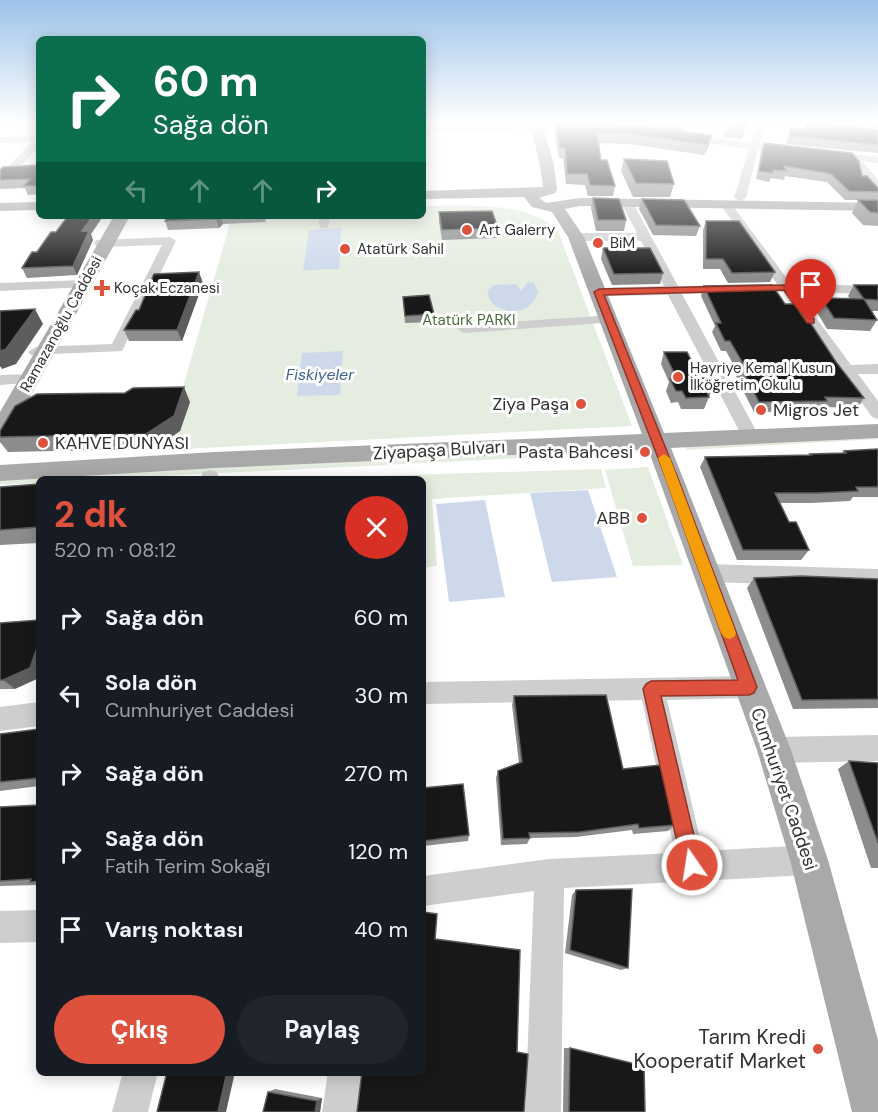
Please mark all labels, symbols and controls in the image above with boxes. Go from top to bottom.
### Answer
text: 60 m [153,54,259,109]
icon: right [54,60,132,138]
text: Sağa dön [153,107,269,142]
icon: left [120,174,153,207]
icon: ahead [183,174,216,207]
icon: ahead [246,174,279,207]
icon: right [309,174,342,207]
place label: Art Galerry [479,220,556,240]
marker: Art Galerry [460,223,474,237]
place label: BiM [610,233,635,253]
marker: BiM [591,236,605,250]
place label: Atatürk Sahil [357,239,444,259]
marker: Atatürk Sahil [338,242,352,256]
street label: Ramazanoğlu Caddesi [15,253,107,395]
pin [785,259,836,321]
icon: arrive [794,268,827,301]
place label: Koçak Eczanesi [114,278,220,298]
marker: Koçak Eczanesi [95,281,109,295]
park label: Atatürk PARKI [422,310,516,330]
place label: Hayriye Kemal Kusun İlköğretim Okulu [690,358,833,395]
water label: Fiskiyeler [286,364,355,385]
marker: Hayriye Kemal Kusun İlköğretim Okulu [671,370,685,384]
place label: Ziya Paşa [493,392,569,416]
marker: Ziya Paşa [574,397,588,411]
place label: Migros Jet [773,398,859,422]
marker: Migros Jet [754,403,768,417]
place label: KAHVE DUNYASI [55,431,189,455]
street label: Ziyapaşa Bulvarı [372,435,506,465]
marker: KAHVE DUNYASI [36,436,50,450]
place label: Pasta Bahcesi [518,440,633,464]
marker: Pasta Bahcesi [638,445,652,459]
text: 2 dk [54,491,128,538]
button: close [345,496,408,559]
place label: ABB [596,506,630,530]
marker: ABB [635,511,649,525]
text: 520 m · 08:12 [54,537,176,563]
icon: right [54,601,87,634]
text: Sağa dön [105,603,204,632]
text: 60 m [354,603,408,632]
text: Sola dön [105,668,197,697]
icon: left [54,679,87,712]
text: 30 m [354,681,408,710]
text: Cumhuriyet Caddesi [105,697,294,723]
street label: Cumhuriyet Caddesi [745,705,823,873]
icon: right [54,757,87,790]
text: Sağa dön [105,759,204,788]
text: 270 m [344,759,408,788]
text: Sağa dön [105,824,204,853]
position arrow [660,833,724,897]
icon: right [54,835,87,868]
text: 120 m [348,837,408,866]
text: Fatih Terim Sokağı [105,853,270,879]
icon: arrive [54,913,87,946]
text: Varış noktası [105,915,243,944]
text: 40 m [354,915,408,944]
button: Çıkış [54,995,225,1064]
button: Paylaş [237,995,408,1064]
place label: Tarım Kredi Kooperatif Market [633,1023,806,1075]
marker: Tarım Kredi Kooperatif Market [811,1042,825,1056]

